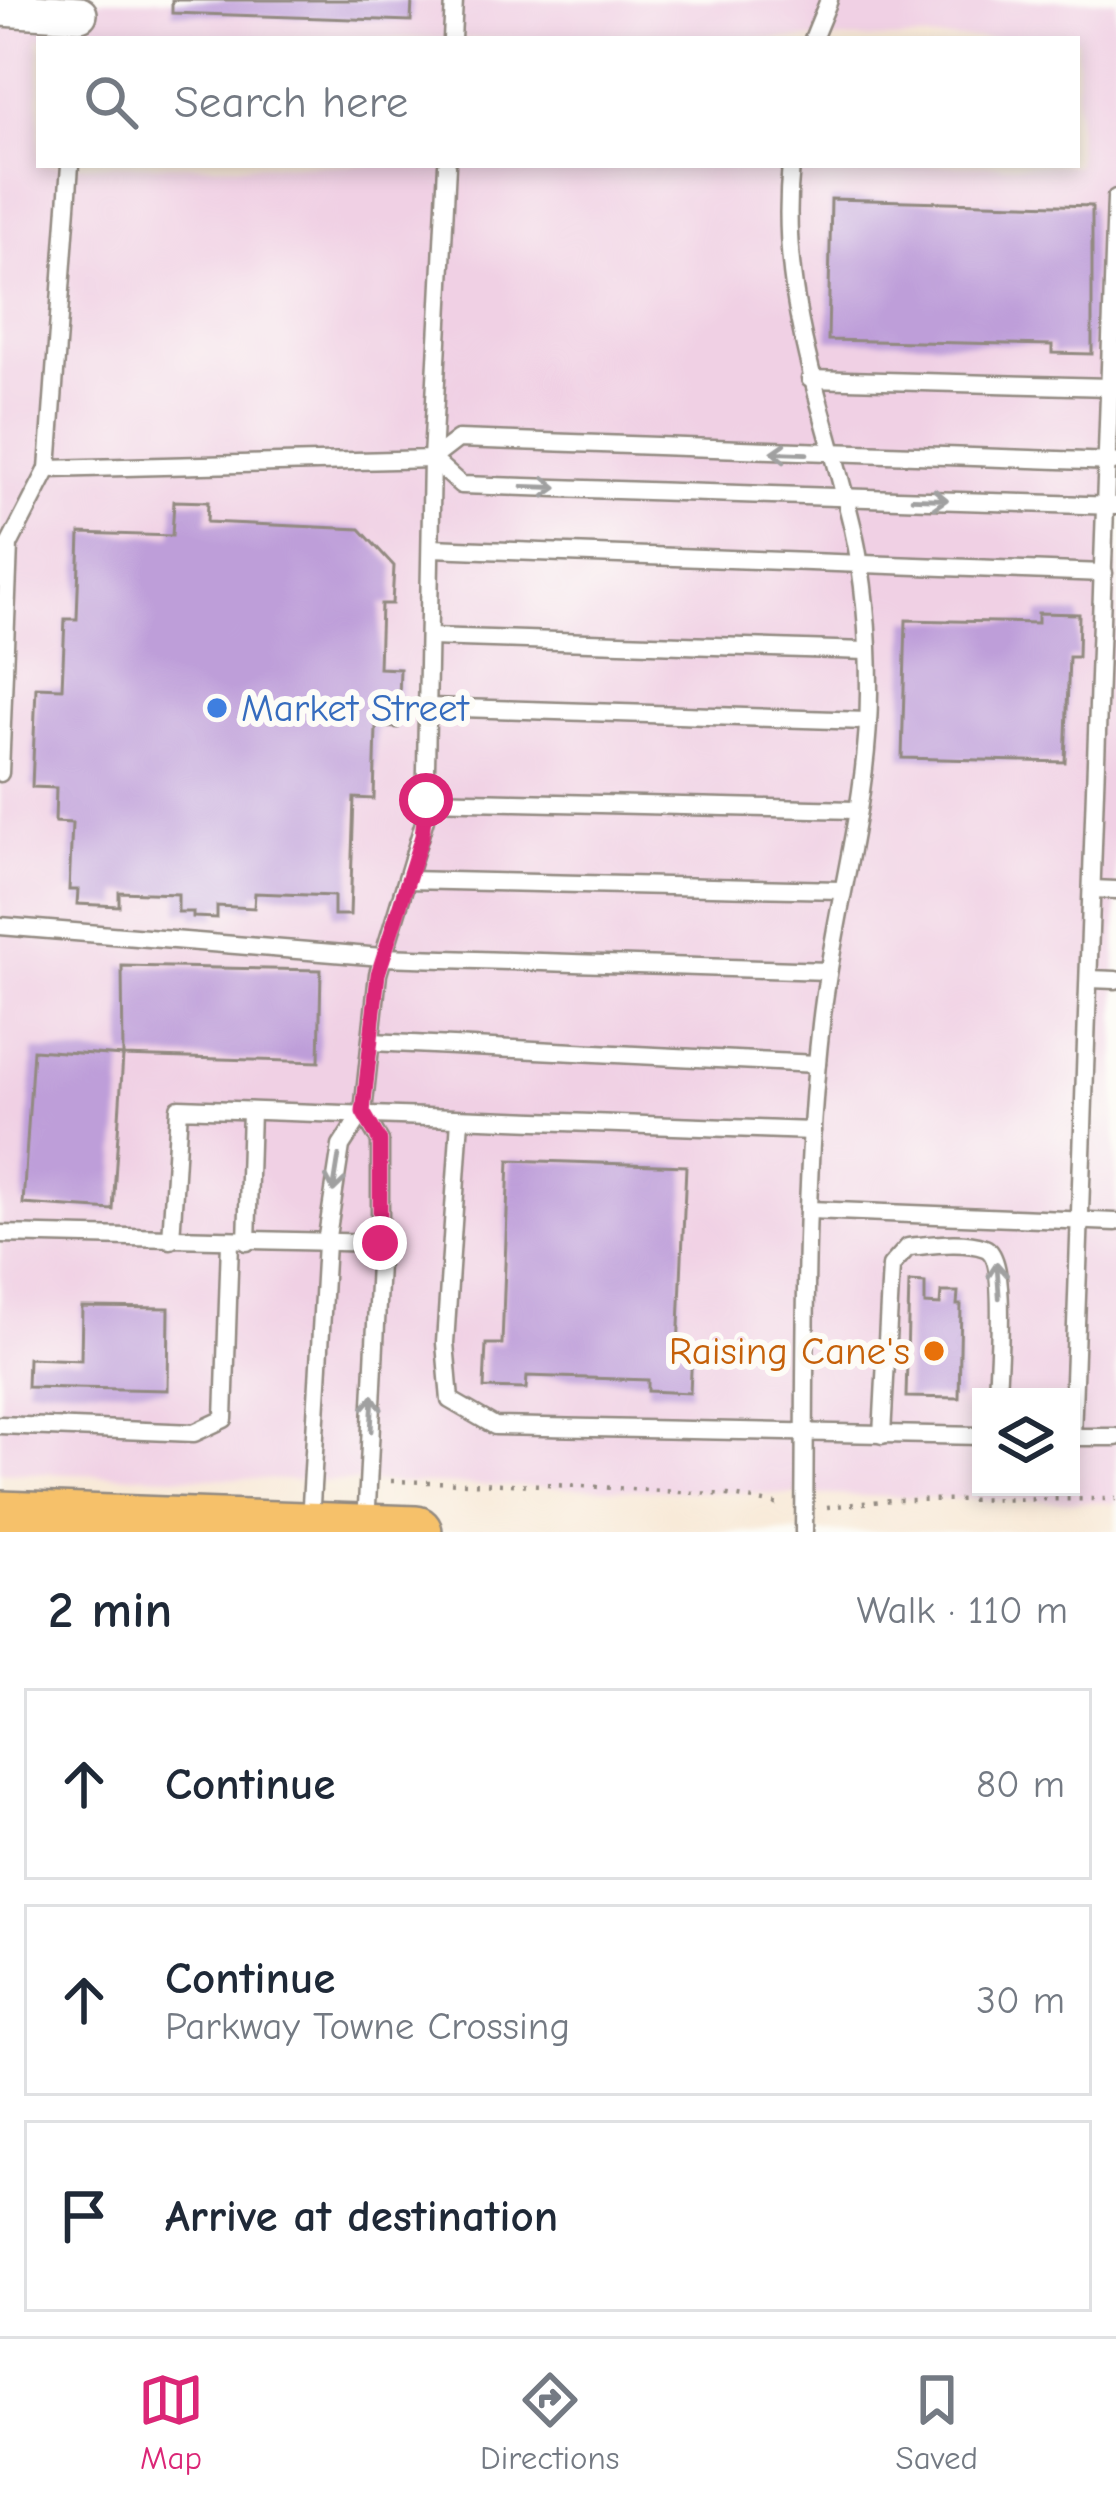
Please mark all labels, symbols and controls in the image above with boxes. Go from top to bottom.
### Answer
search box [36,36,1080,168]
icon: search [78,69,144,135]
text: Search here [174,76,408,128]
one-way arrow [770,441,809,464]
one-way arrow [520,476,559,499]
one-way arrow [910,488,949,511]
place label: Market Street [241,686,471,731]
marker: Market Street [204,695,230,721]
route start [399,773,453,827]
one-way arrow [324,1154,347,1193]
route end [353,1216,407,1270]
one-way arrow [986,1261,1009,1300]
place label: Raising Cane's [669,1329,910,1374]
marker: Raising Cane's [921,1338,947,1364]
map controls [972,1388,1080,1496]
button: layers [972,1388,1080,1496]
one-way arrow [361,1394,384,1433]
text: 2 min [48,1581,172,1640]
text: Walk · 110 m [856,1588,1068,1633]
icon: ahead [51,1751,117,1817]
text: Continue [165,1758,335,1810]
text: 80 m [976,1762,1065,1807]
text: Continue [165,1952,335,2004]
icon: ahead [51,1967,117,2033]
text: 30 m [976,1978,1065,2023]
text: Parkway Towne Crossing [165,2004,570,2049]
icon: arrive [51,2183,117,2249]
text: Arrive at destination [165,2190,558,2242]
tab: Map [138,2367,204,2477]
tab: Directions [480,2367,620,2477]
tab: Saved [896,2367,978,2477]

